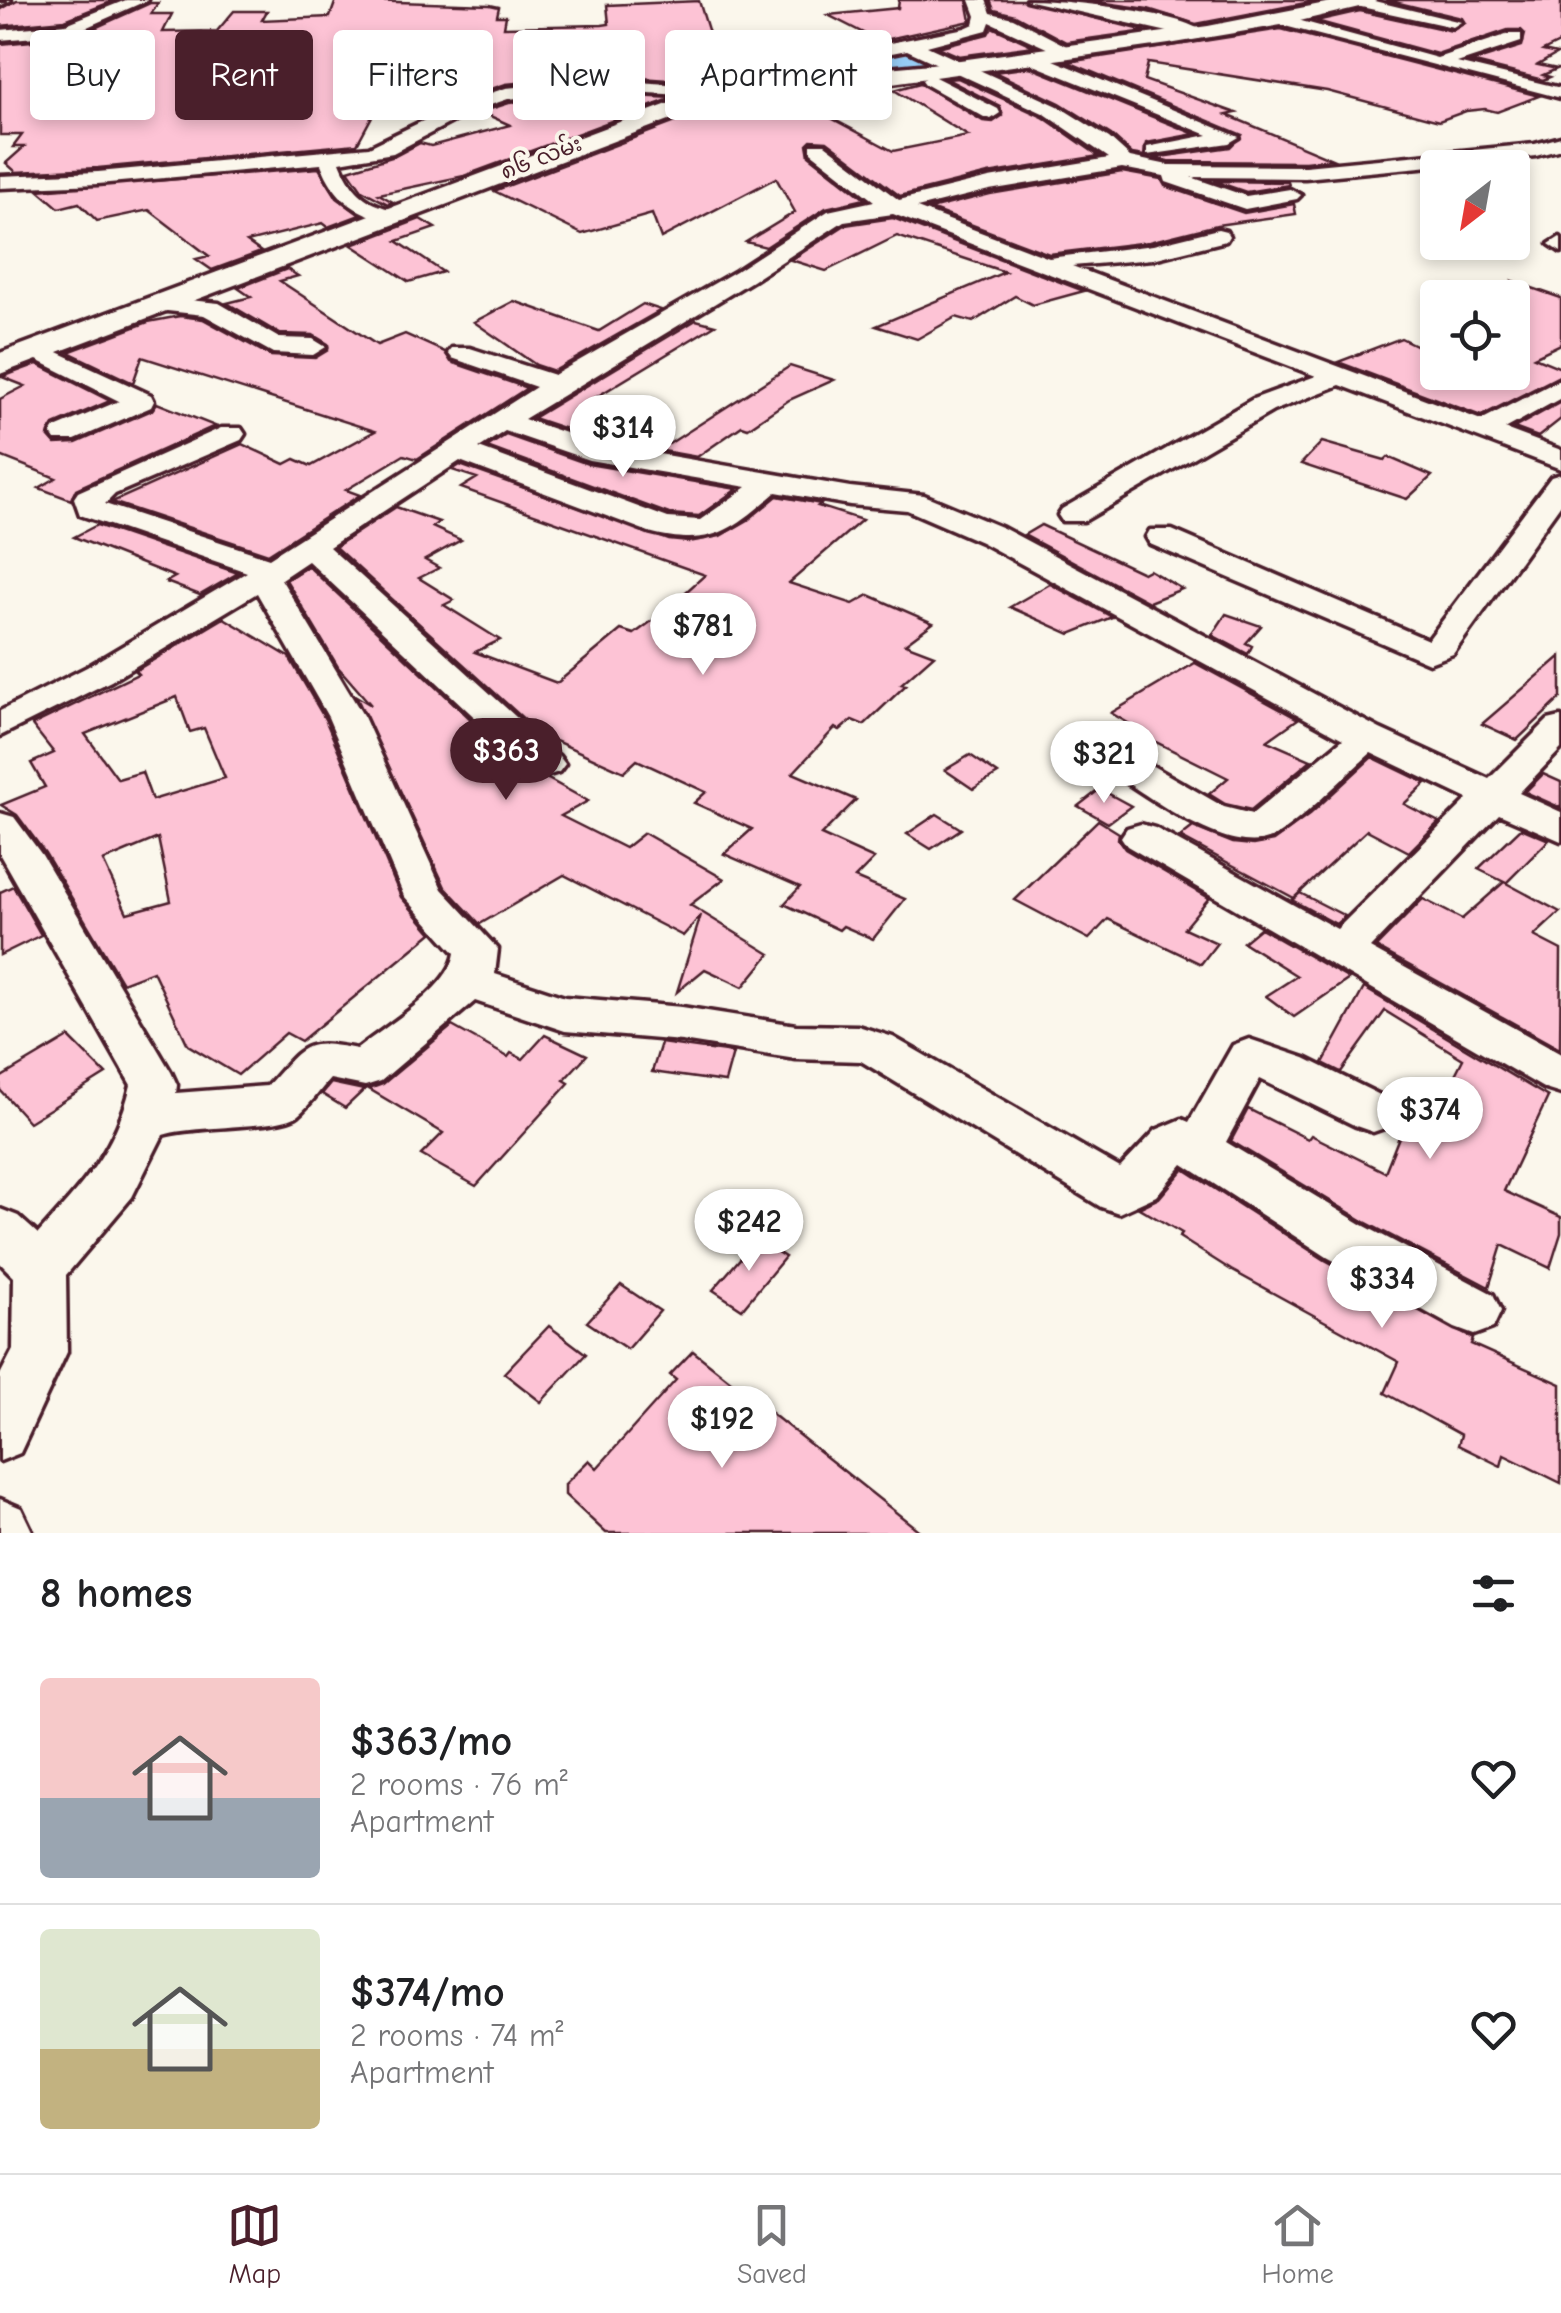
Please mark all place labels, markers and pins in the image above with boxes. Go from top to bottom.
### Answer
pin: $314 [564,395,682,480]
pin: $781 [644,593,762,678]
pin: $363 [447,718,565,803]
pin: $321 [1045,721,1163,806]
pin: $374 [1371,1077,1489,1162]
pin: $242 [690,1189,808,1274]
pin: $334 [1323,1246,1441,1331]
pin: $192 [663,1386,781,1471]

